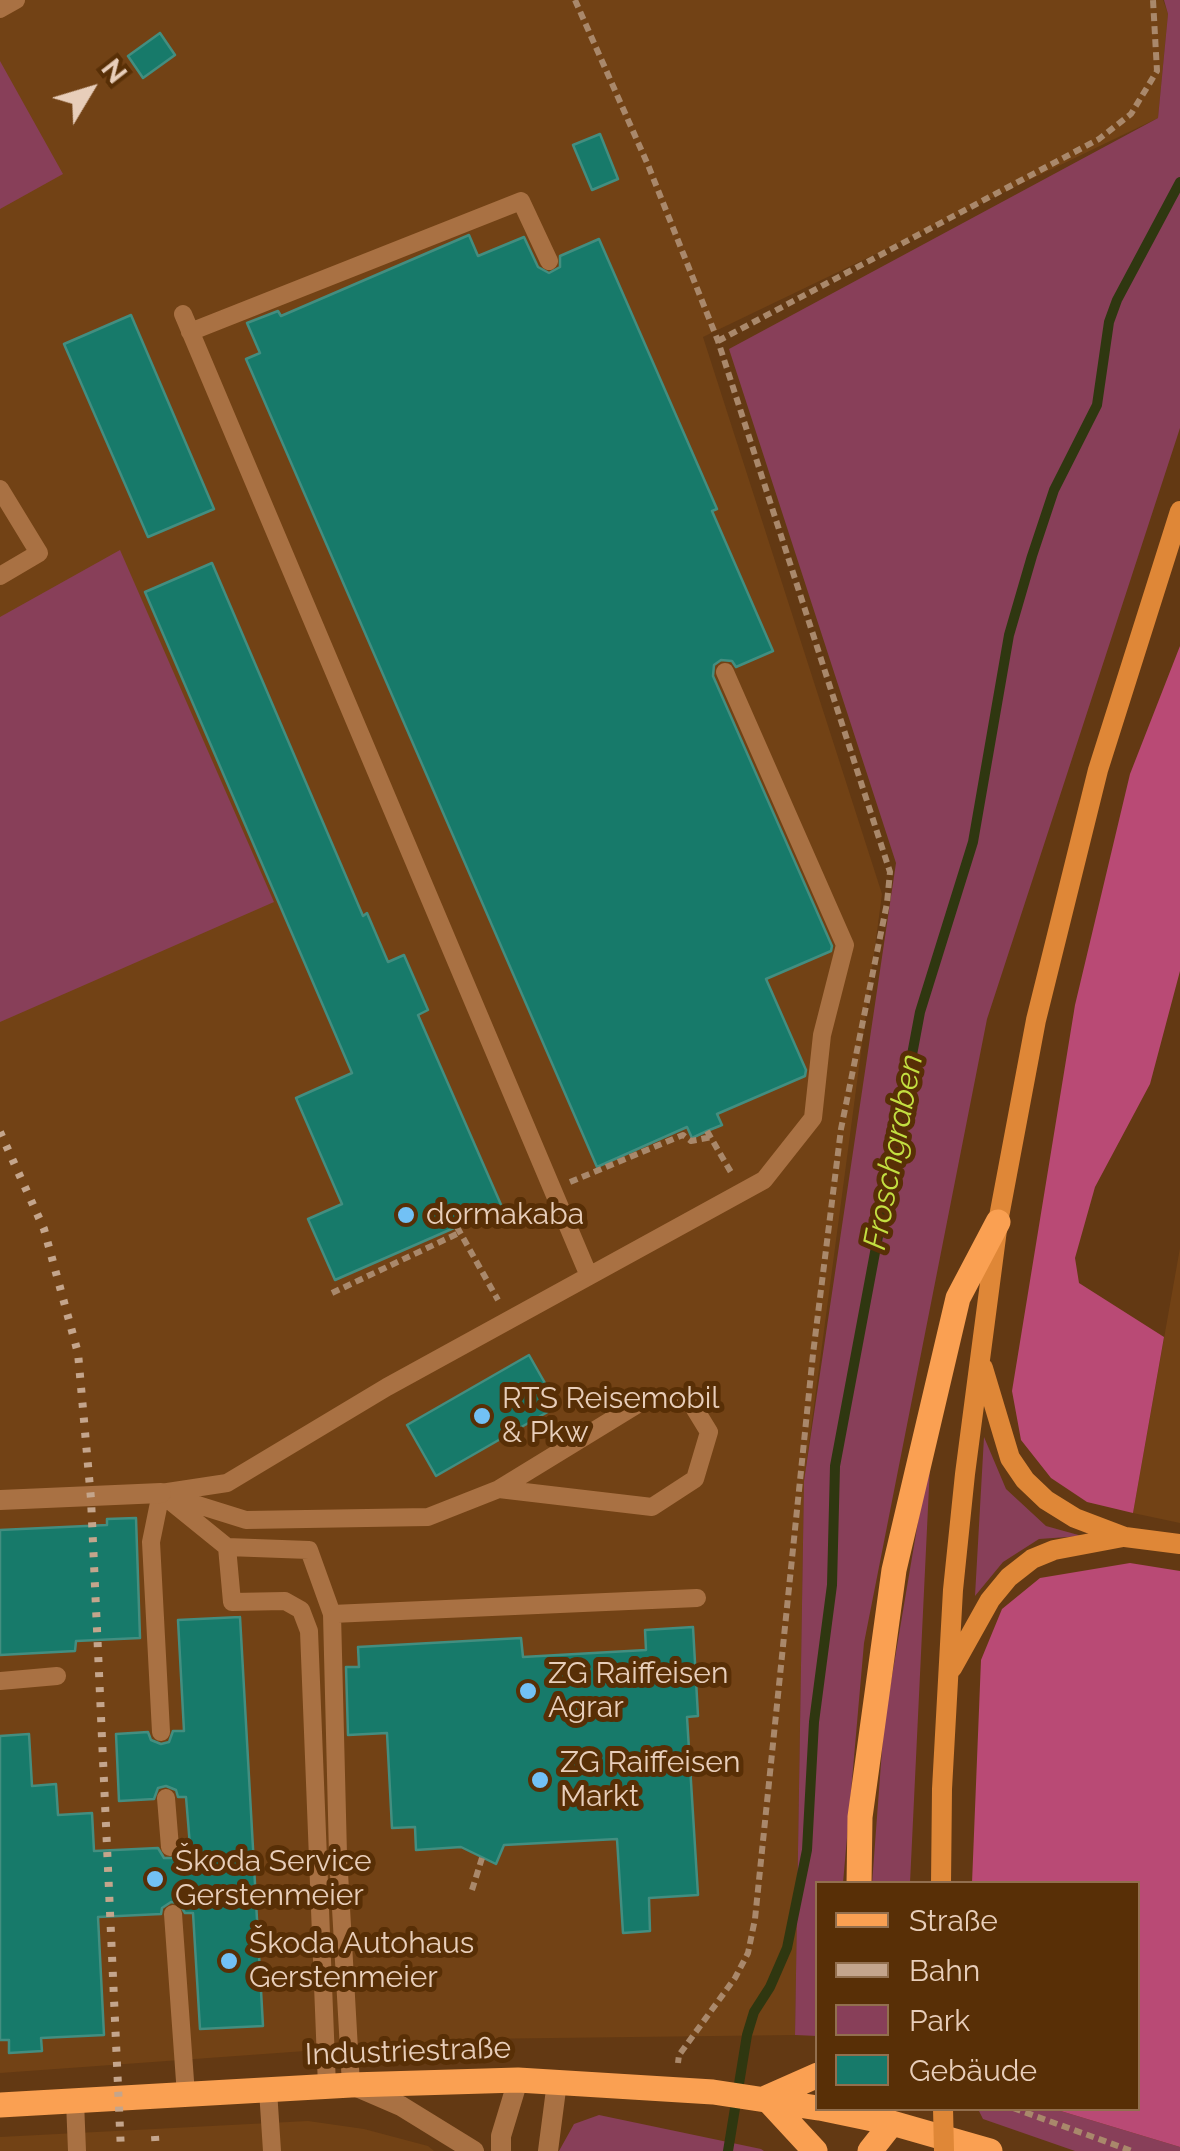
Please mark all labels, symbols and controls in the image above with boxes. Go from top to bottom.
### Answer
north arrow [40,40,140,140]
text: N [94,53,134,90]
water label: Froschgraben [856,1051,932,1253]
place label: dormakaba [426,1197,584,1233]
marker: dormakaba [395,1204,417,1226]
place label: RTS Reisemobil & Pkw [502,1381,720,1452]
marker: RTS Reisemobil & Pkw [471,1405,493,1427]
place label: ZG Raiffeisen Agrar [548,1656,728,1726]
marker: ZG Raiffeisen Agrar [517,1680,539,1702]
place label: ZG Raiffeisen Markt [560,1745,740,1816]
marker: ZG Raiffeisen Markt [529,1769,551,1791]
place label: Škoda Service Gerstenmeier [175,1844,372,1914]
marker: Škoda Service Gerstenmeier [144,1868,166,1890]
legend [815,1881,1140,2111]
text: Straße [909,1903,998,1938]
place label: Škoda Autohaus Gerstenmeier [249,1926,474,1996]
marker: Škoda Autohaus Gerstenmeier [218,1950,240,1972]
text: Bahn [909,1953,980,1988]
text: Park [909,2003,970,2038]
street label: Industriestraße [304,2030,512,2074]
text: Gebäude [909,2053,1037,2088]

